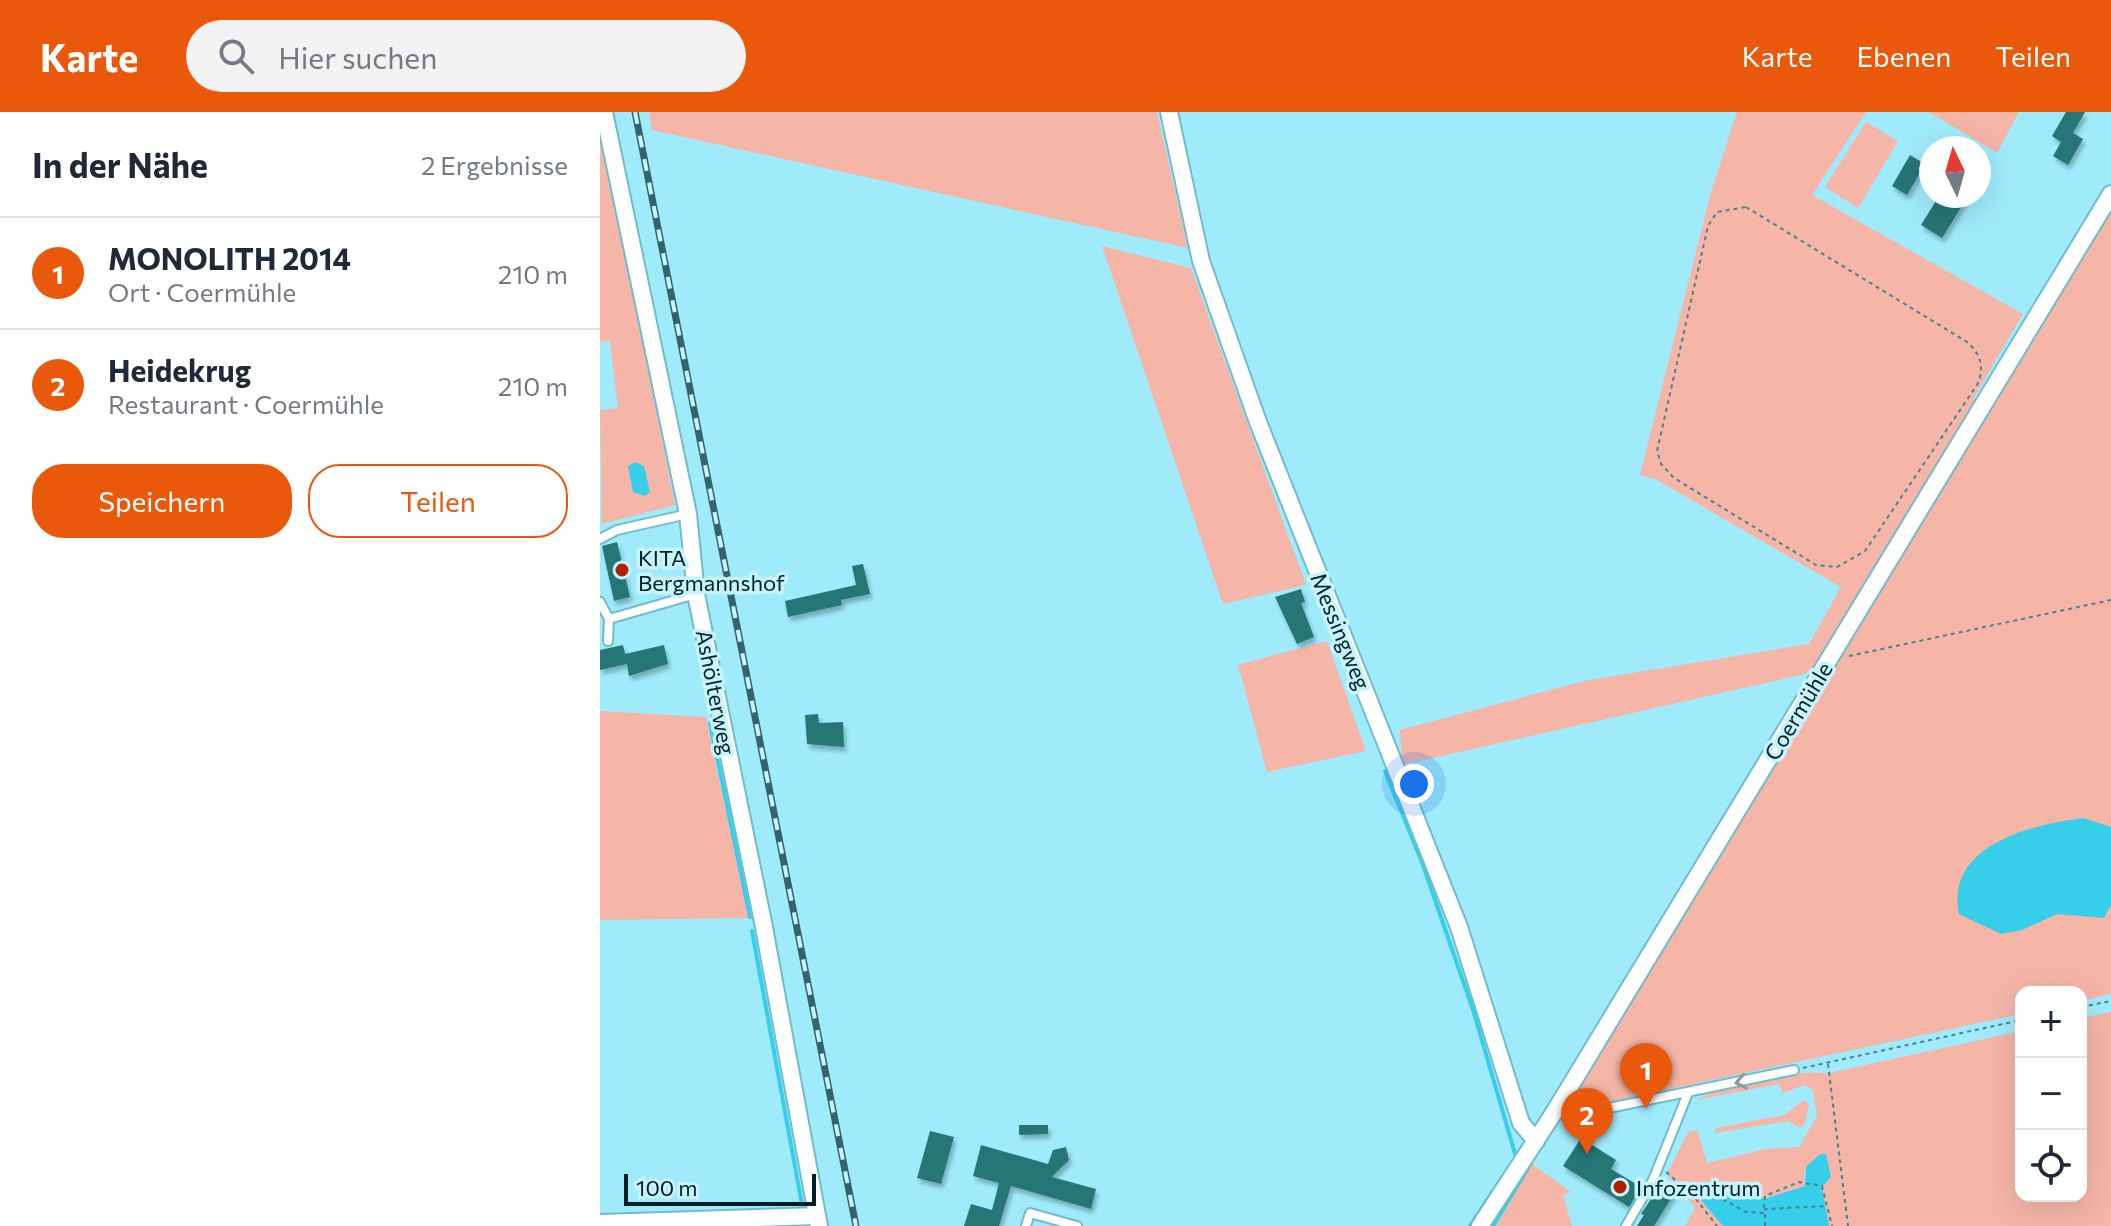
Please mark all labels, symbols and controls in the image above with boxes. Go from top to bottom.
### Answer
search box [186,20,746,92]
text: Karte [40,33,138,80]
icon: search [214,34,258,78]
text: Hier suchen [278,38,437,75]
text: Karte [1742,39,1813,73]
text: Ebenen [1857,39,1951,73]
text: Teilen [1995,39,2071,73]
north arrow [1919,136,1991,208]
text: In der Nähe [32,143,208,185]
text: 2 Ergebnisse [421,149,568,180]
text: MONOLITH 2014 [108,239,351,276]
text: 1 [52,258,64,289]
text: 210 m [498,258,568,289]
text: Ort · Coermühle [108,276,296,307]
text: Heidekrug [108,351,251,388]
text: 2 [51,370,65,401]
text: 210 m [498,370,568,401]
text: Restaurant · Coermühle [108,388,384,419]
button: Speichern [32,464,292,538]
button: Teilen [308,464,568,538]
place label: KITA Bergmannshof [638,544,785,596]
marker: KITA Bergmannshof [613,561,631,579]
street label: Messingweg [1305,569,1377,693]
street label: Ashölterweg [691,627,741,757]
street label: Coermühle [1758,657,1838,765]
your location [1394,764,1434,804]
map controls [2015,986,2087,1202]
button: + [2015,986,2087,1058]
pin: 1 [1620,1043,1672,1109]
button: − [2015,1058,2087,1130]
one-way arrow [1734,1073,1748,1090]
pin: 2 [1561,1088,1613,1154]
button: locate [2015,1130,2087,1202]
scale bar [624,1170,816,1206]
text: 100 m [636,1174,698,1201]
place label: Infozentrum [1636,1174,1760,1201]
marker: Infozentrum [1611,1178,1629,1196]

